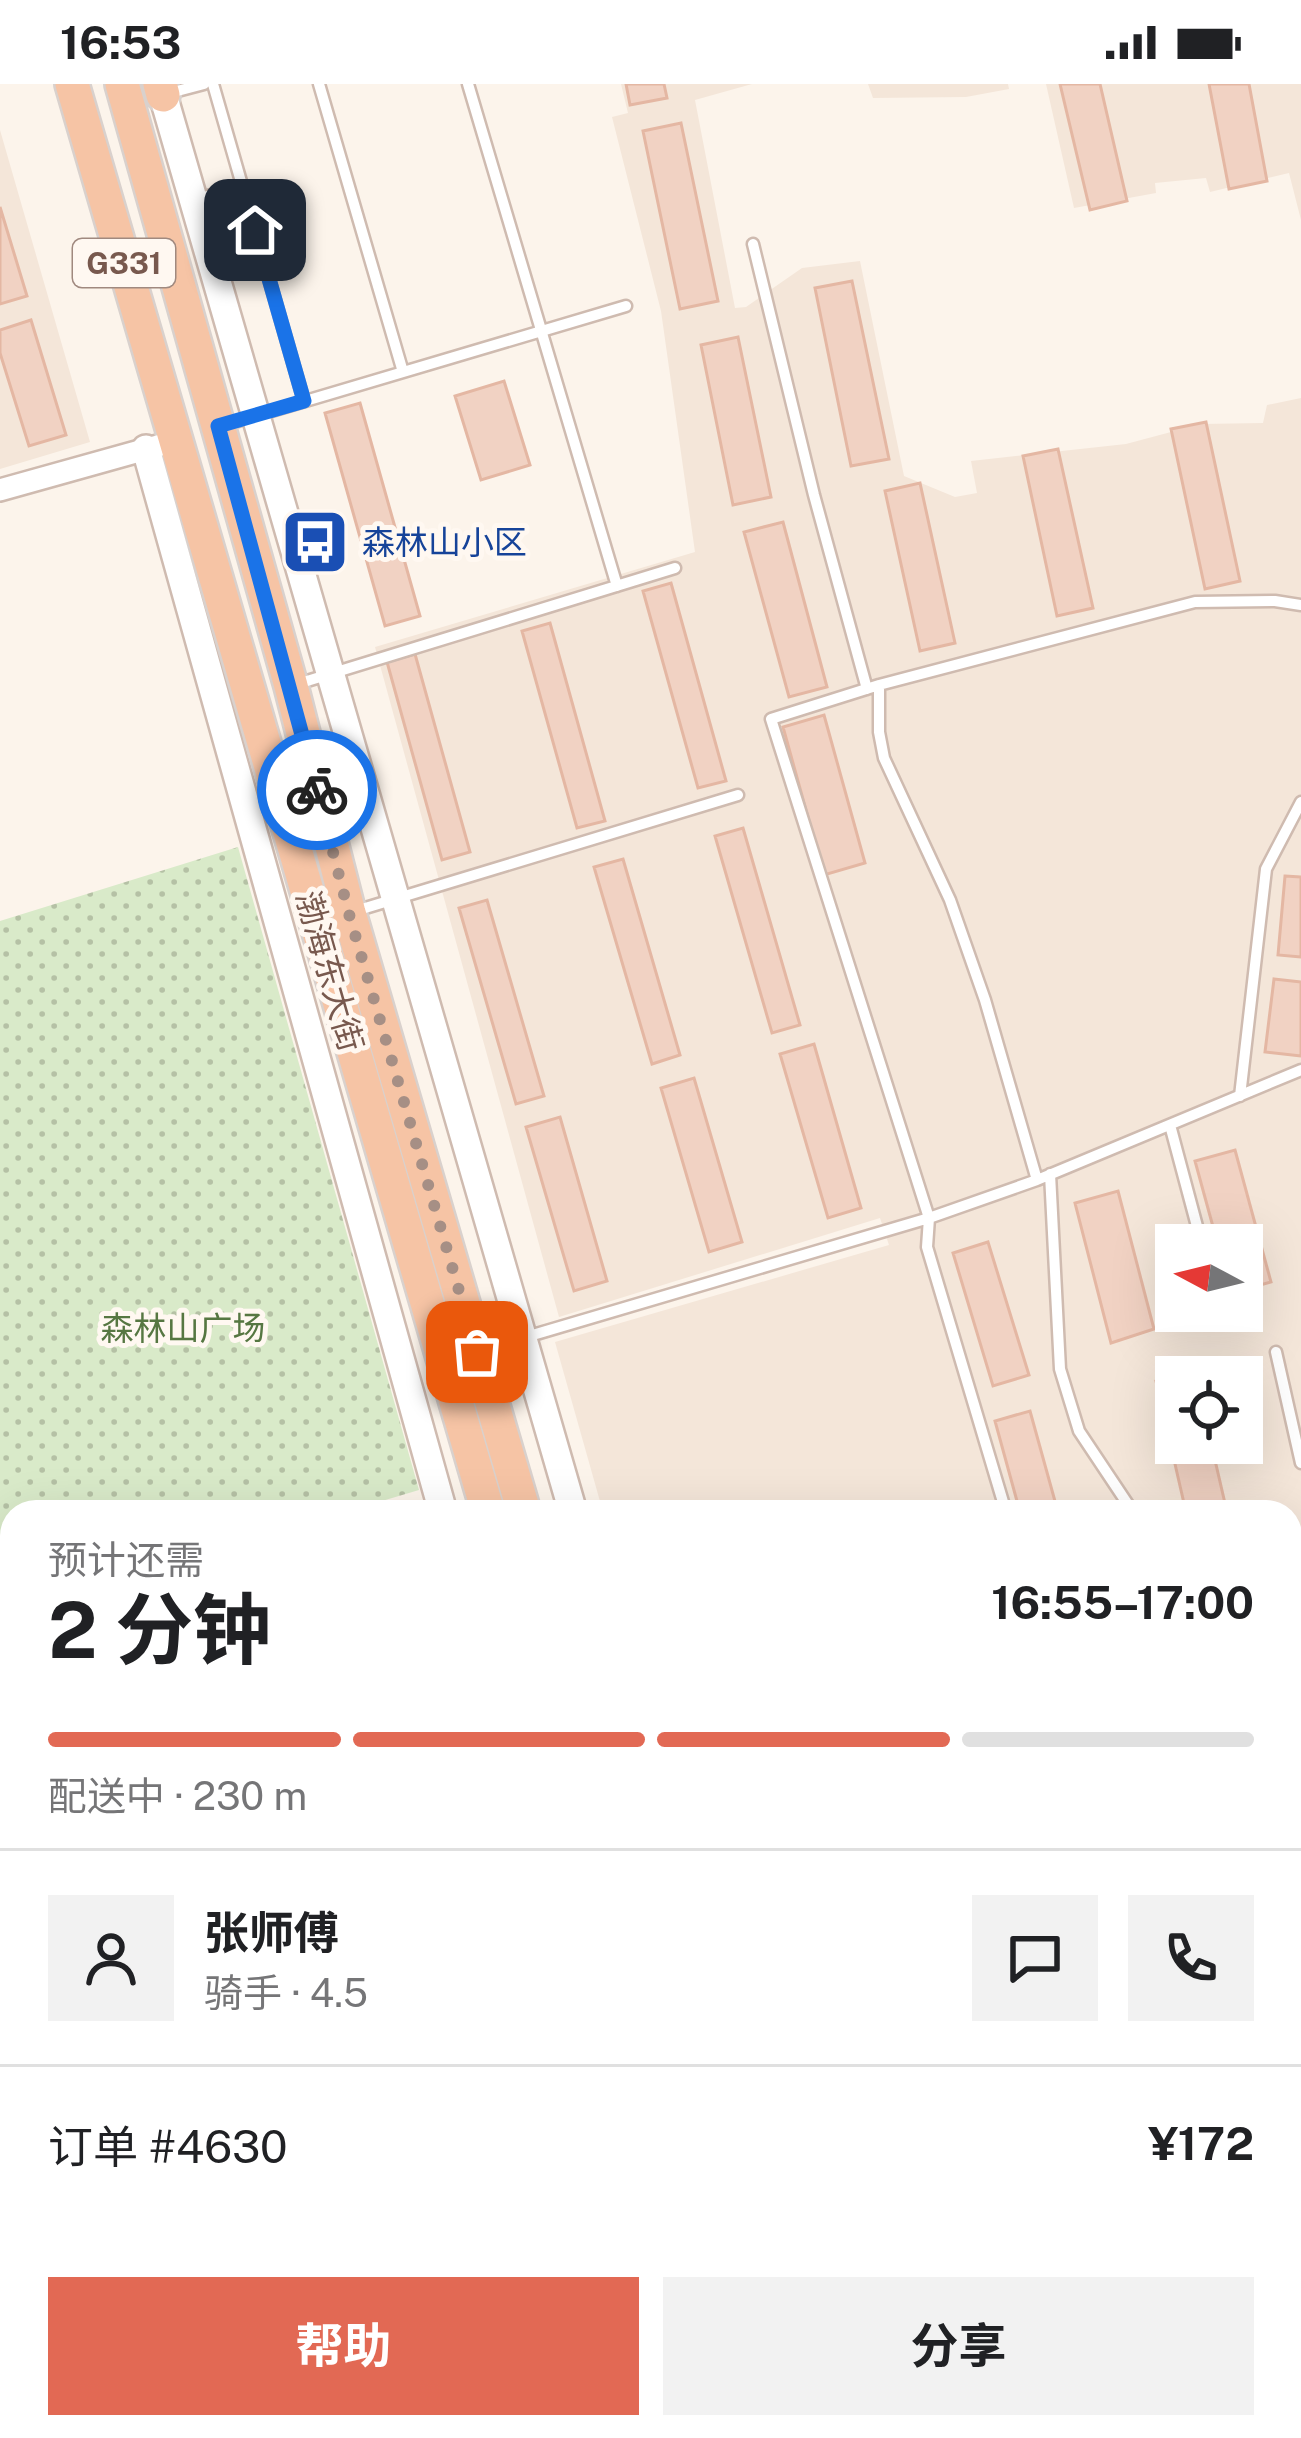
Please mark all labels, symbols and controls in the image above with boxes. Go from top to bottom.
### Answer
text: 16:53 [60,16,181,69]
pin [204,179,306,281]
icon: home [222,197,288,263]
road number: G331 [73,239,175,287]
bus stop icon: 森林山小区 [280,507,350,577]
place label: 森林山小区 [362,523,527,561]
courier [257,730,377,850]
icon: bike [284,757,350,823]
street label: 渤海东大街 [289,886,371,1056]
north arrow [1155,1224,1263,1332]
map controls [1155,1224,1263,1464]
pin [426,1301,528,1403]
park label: 森林山广场 [101,1309,266,1347]
icon: bag [444,1319,510,1385]
button: locate [1155,1356,1263,1464]
text: 预计还需 [48,1537,204,1583]
text: 16:55–17:00 [991,1576,1254,1629]
text: 2 分钟 [48,1584,271,1676]
text: 配送中 · 230 m [48,1773,307,1819]
button: person [48,1895,174,2021]
button: chat [972,1895,1098,2021]
button: phone [1128,1895,1254,2021]
text: 张师傅 [204,1906,339,1959]
text: 骑手 · 4.5 [204,1970,368,2016]
text: ¥172 [1148,2117,1254,2170]
text: 订单 #4630 [48,2120,288,2173]
button: 帮助 [48,2277,639,2415]
button: 分享 [663,2277,1254,2415]

